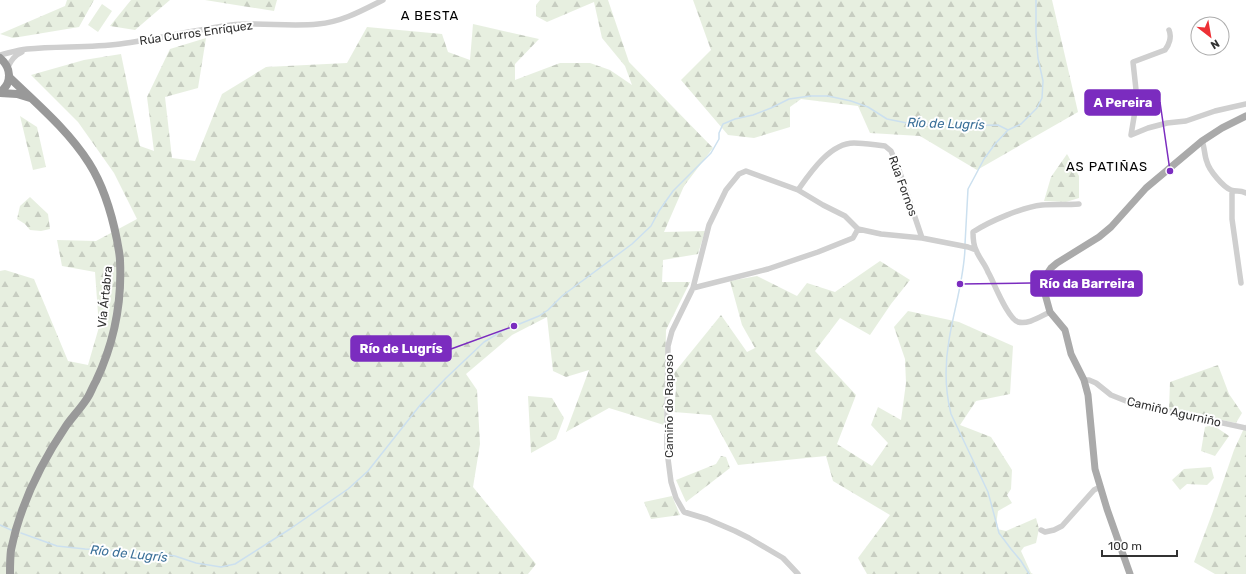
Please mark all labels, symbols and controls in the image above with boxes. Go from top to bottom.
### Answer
district label: A BESTA [401,8,459,23]
north arrow [1190,16,1230,56]
street label: Rúa Curros Enríquez [139,18,253,48]
text: N [1208,37,1222,52]
callout: A Pereira [1085,90,1160,115]
text: A Pereira [1094,95,1152,110]
water label: Río de Lugrís [907,115,986,133]
street label: Rúa Fornos [886,154,920,218]
district label: AS PATIÑAS [1066,159,1148,174]
street label: Vía Ártabra [95,265,115,329]
callout: Río da Barreira [1031,271,1142,296]
text: Río da Barreira [1039,276,1135,291]
callout: Río de Lugrís [351,336,451,361]
text: Río de Lugrís [359,341,443,356]
street label: Camiño do Raposo [662,354,676,458]
street label: Camiño Agurniño [1126,394,1223,430]
scale bar [1102,532,1177,558]
text: 100 m [1108,539,1142,553]
water label: Río de Lugrís [89,542,169,566]

